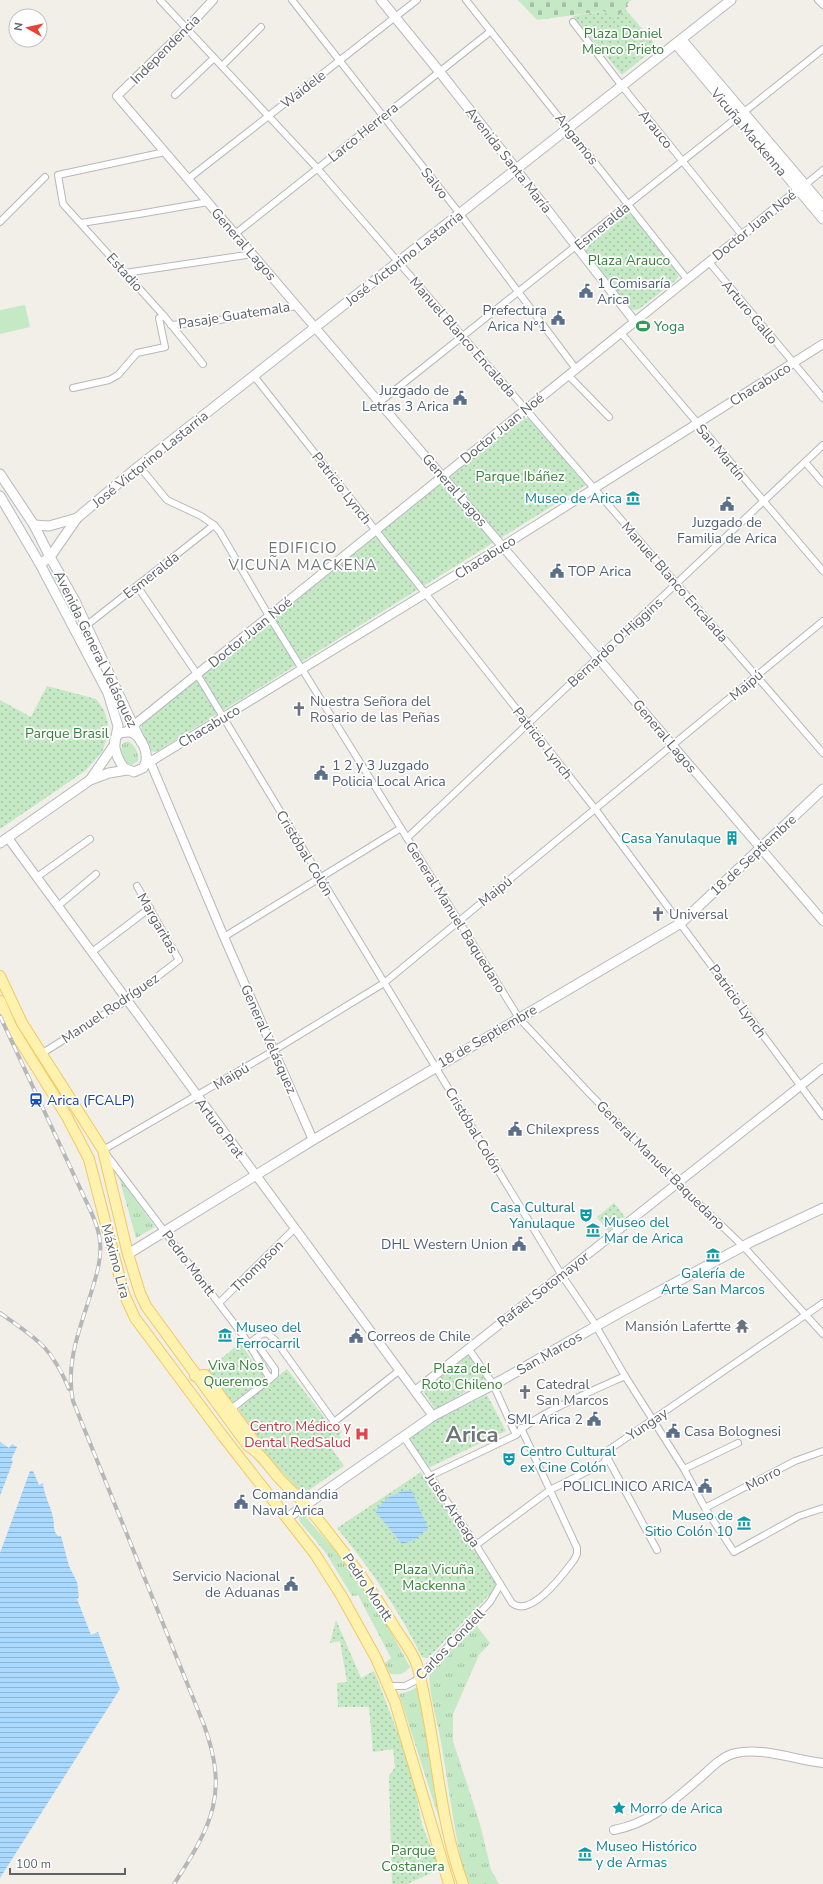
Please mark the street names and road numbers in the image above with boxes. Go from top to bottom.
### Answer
street label: Independencia [126,10,204,88]
street label: Waidele [277,66,330,113]
street label: Vicuña Mackenna [705,83,791,180]
street label: Larco Herrera [324,98,403,167]
street label: Avenida Santa María [461,103,556,217]
street label: Arauco [634,106,677,153]
street label: Angamos [551,110,603,169]
street label: Salvo [416,164,453,203]
street label: Doctor Juan Noé [708,186,800,265]
street label: Esmeralda [571,198,634,255]
street label: General Lagos [207,204,281,285]
street label: José Victorino Lastarria [341,206,467,311]
street label: Estadio [102,249,147,296]
street label: Manuel Blanco Encalada [405,273,520,402]
street label: Arturo Gallo [717,276,782,349]
street label: Pasaje Guatemala [177,297,291,334]
street label: Chacabuco [726,358,795,411]
street label: Doctor Juan Noé [456,389,548,468]
street label: José Victorino Lastarria [87,407,212,513]
street label: San Martín [691,420,750,485]
street label: Patricio Lynch [307,448,376,528]
street label: General Lagos [418,450,492,531]
street label: Manuel Blanco Encalada [617,518,732,647]
street label: Chacabuco [451,531,520,584]
street label: Esmeralda [119,548,183,603]
street label: Avenida General Velásquez [49,568,142,731]
street label: Doctor Juan Noé [204,593,296,672]
street label: Bernardo O'Higgins [564,593,667,692]
street label: Maipú [725,666,767,705]
street label: General Lagos [628,695,701,777]
street label: Chacabuco [175,700,244,752]
street label: Patricio Lynch [508,703,577,783]
street label: Cristóbal Colón [271,807,338,900]
street label: 18 de Septiembre [706,810,801,900]
street label: General Manuel Baquedano [401,838,510,997]
street label: Maipú [474,872,516,911]
street label: Margaritas [133,889,183,957]
street label: Patricio Lynch [704,961,771,1042]
street label: Manuel Rodríguez [58,968,163,1048]
street label: General Velásquez [236,982,301,1097]
street label: 18 de Septiembre [434,1000,540,1073]
street label: Maipú [210,1058,253,1095]
street label: Cristóbal Colón [440,1084,507,1177]
street label: Arturo Prat [191,1094,248,1162]
street label: General Manuel Baquedano [592,1097,729,1234]
street label: Máximo Lira [96,1222,135,1301]
street label: Pedro Montt [158,1227,220,1300]
street label: Thompson [227,1236,288,1297]
street label: Rafael Sotomayor [493,1247,593,1331]
street label: San Marcos [513,1327,586,1380]
street label: Yungay [622,1403,672,1446]
street label: Morro [742,1461,784,1496]
street label: Justo Arteaga [420,1468,485,1551]
street label: Pedro Montt [338,1550,397,1625]
street label: Carlos Condell [411,1604,490,1684]

